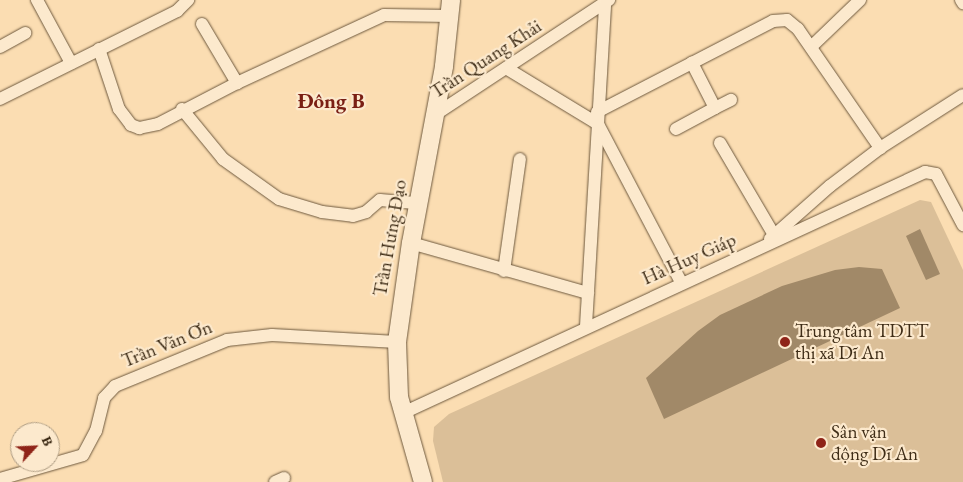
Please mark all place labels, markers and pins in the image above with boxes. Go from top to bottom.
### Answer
place label: Trung tâm TDTT thị xã Dĩ An [795,320,929,364]
marker: Trung tâm TDTT thị xã Dĩ An [779,336,791,348]
place label: Sân vận động Dĩ An [831,421,918,465]
marker: Sân vận động Dĩ An [815,437,827,449]

